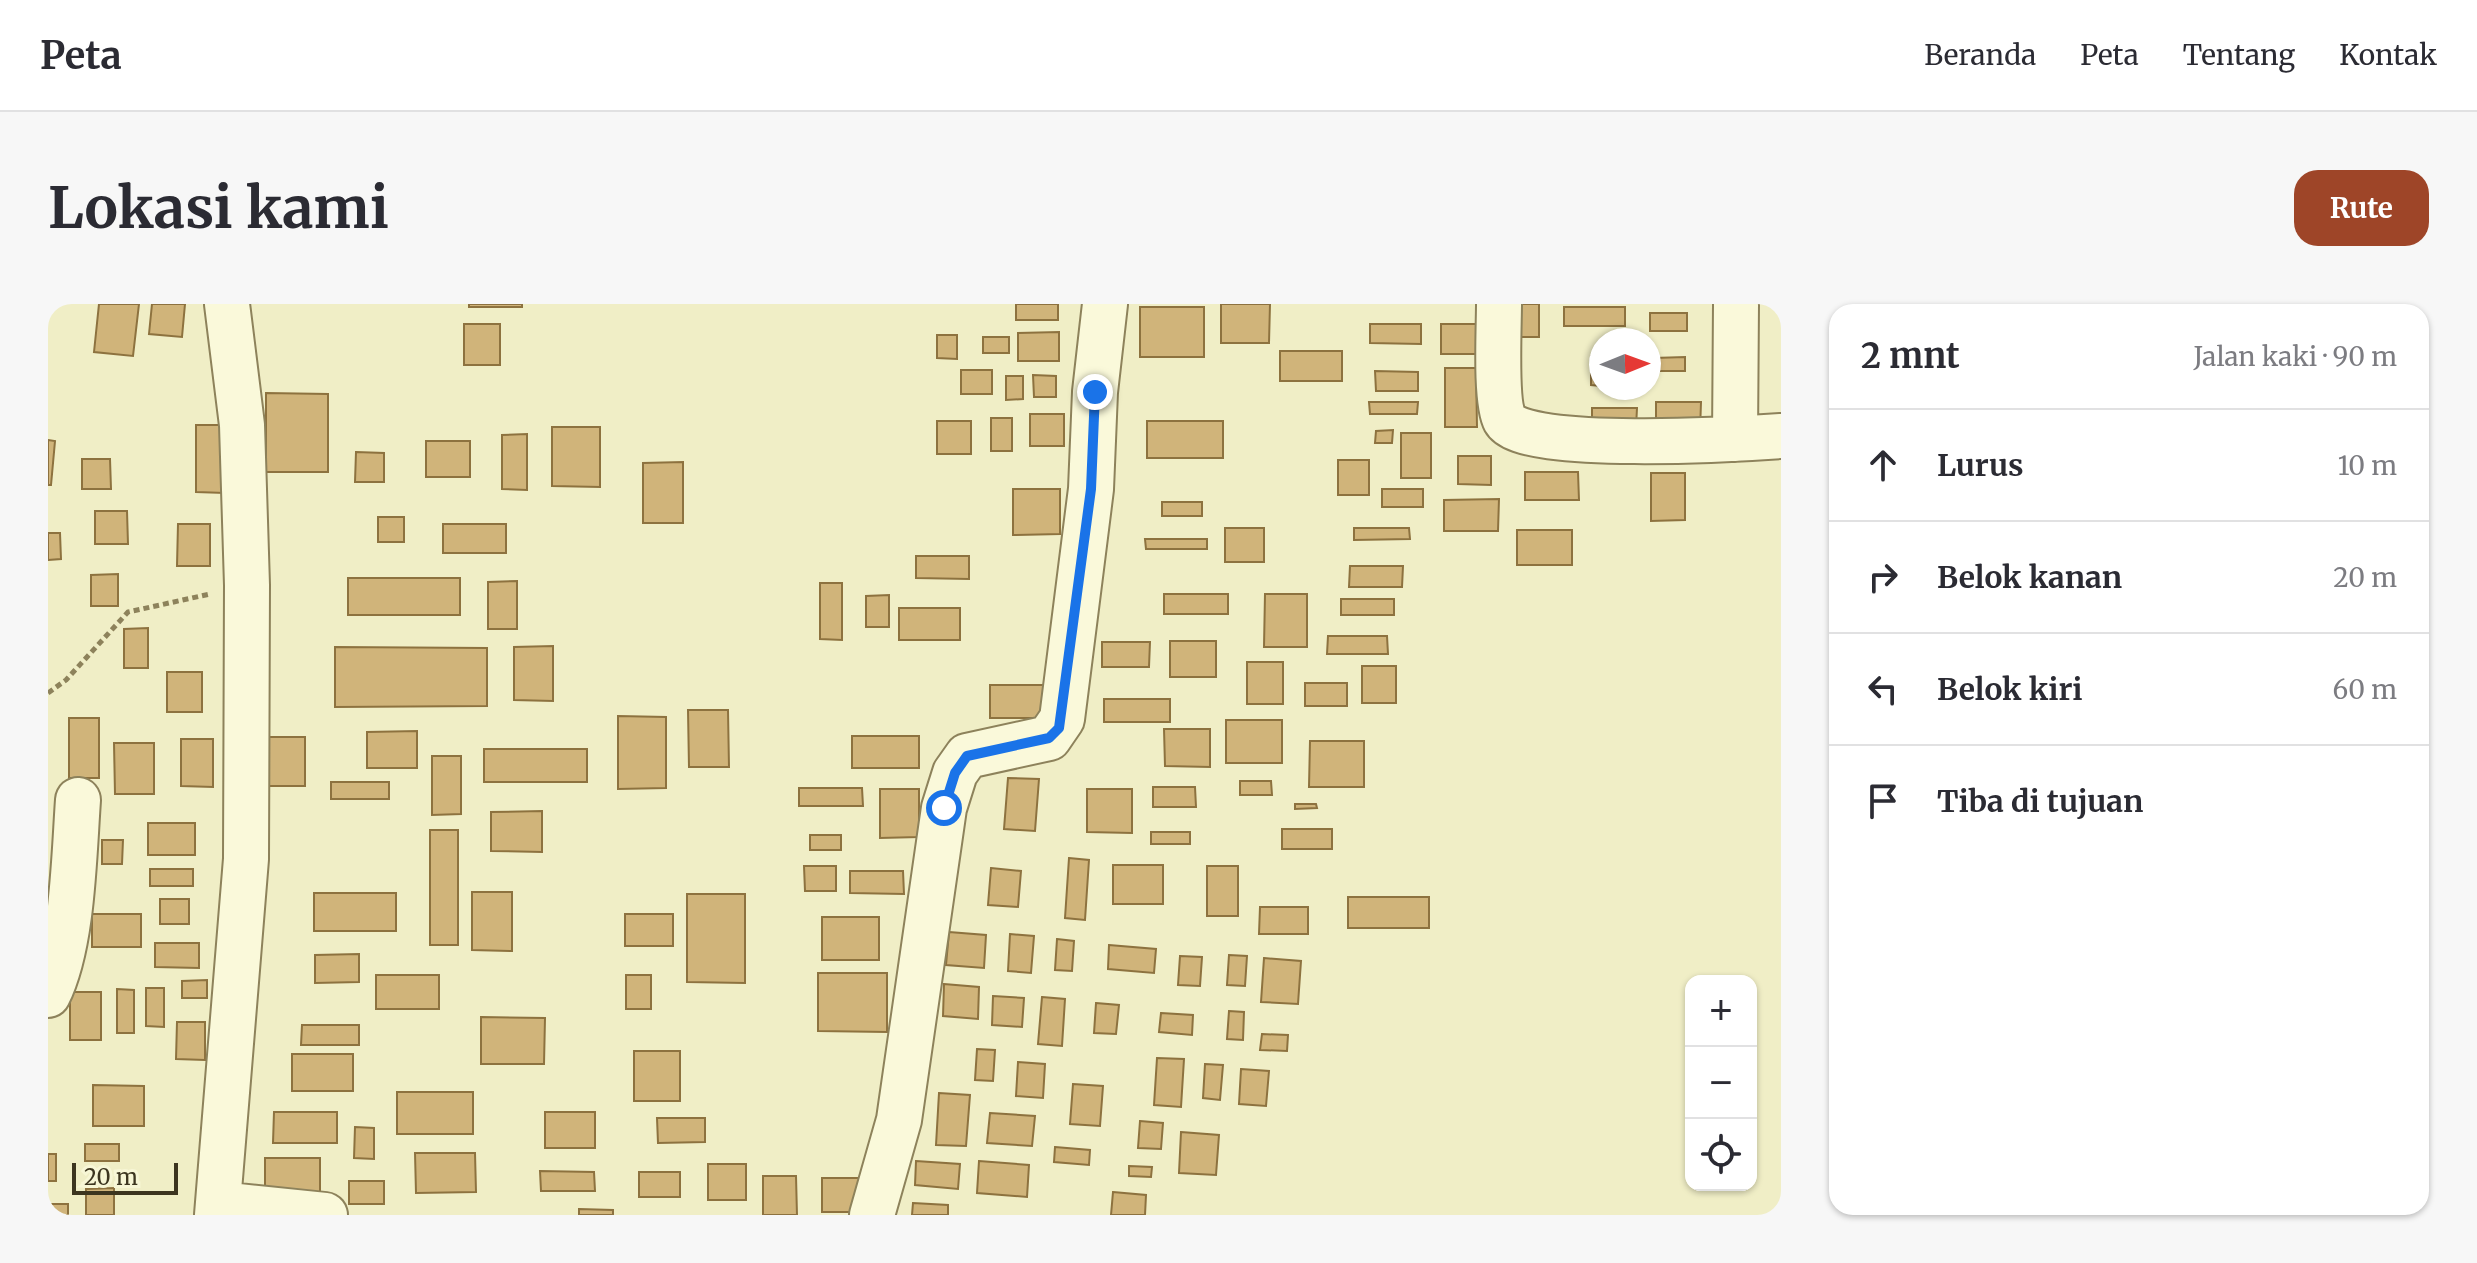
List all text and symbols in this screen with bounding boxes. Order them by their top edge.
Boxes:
text: Peta [40,32,122,79]
text: Beranda [1924,37,2036,73]
text: Peta [2080,37,2139,73]
text: Tentang [2183,37,2295,73]
text: Kontak [2339,37,2437,73]
button: Rute [2294,170,2429,246]
text: Lokasi kami [48,173,389,243]
north arrow [1589,328,1661,400]
text: 2 mnt [1861,335,1960,377]
text: Jalan kaki · 90 m [2193,340,2397,373]
route end [1077,374,1113,410]
icon: ahead [1861,443,1905,487]
text: Lurus [1937,446,2024,484]
text: 10 m [2338,449,2397,482]
icon: right [1861,555,1905,599]
text: Belok kanan [1937,558,2122,596]
text: 20 m [2333,561,2397,594]
icon: left [1861,667,1905,711]
text: Belok kiri [1937,670,2083,708]
text: 60 m [2333,673,2397,706]
icon: arrive [1861,779,1905,823]
text: Tiba di tujuan [1937,782,2143,820]
route start [926,790,962,826]
map controls [1685,975,1757,1191]
button: + [1685,975,1757,1047]
button: − [1685,1047,1757,1119]
button: locate [1685,1119,1757,1191]
scale bar [72,1159,178,1195]
text: 20 m [84,1163,138,1191]

